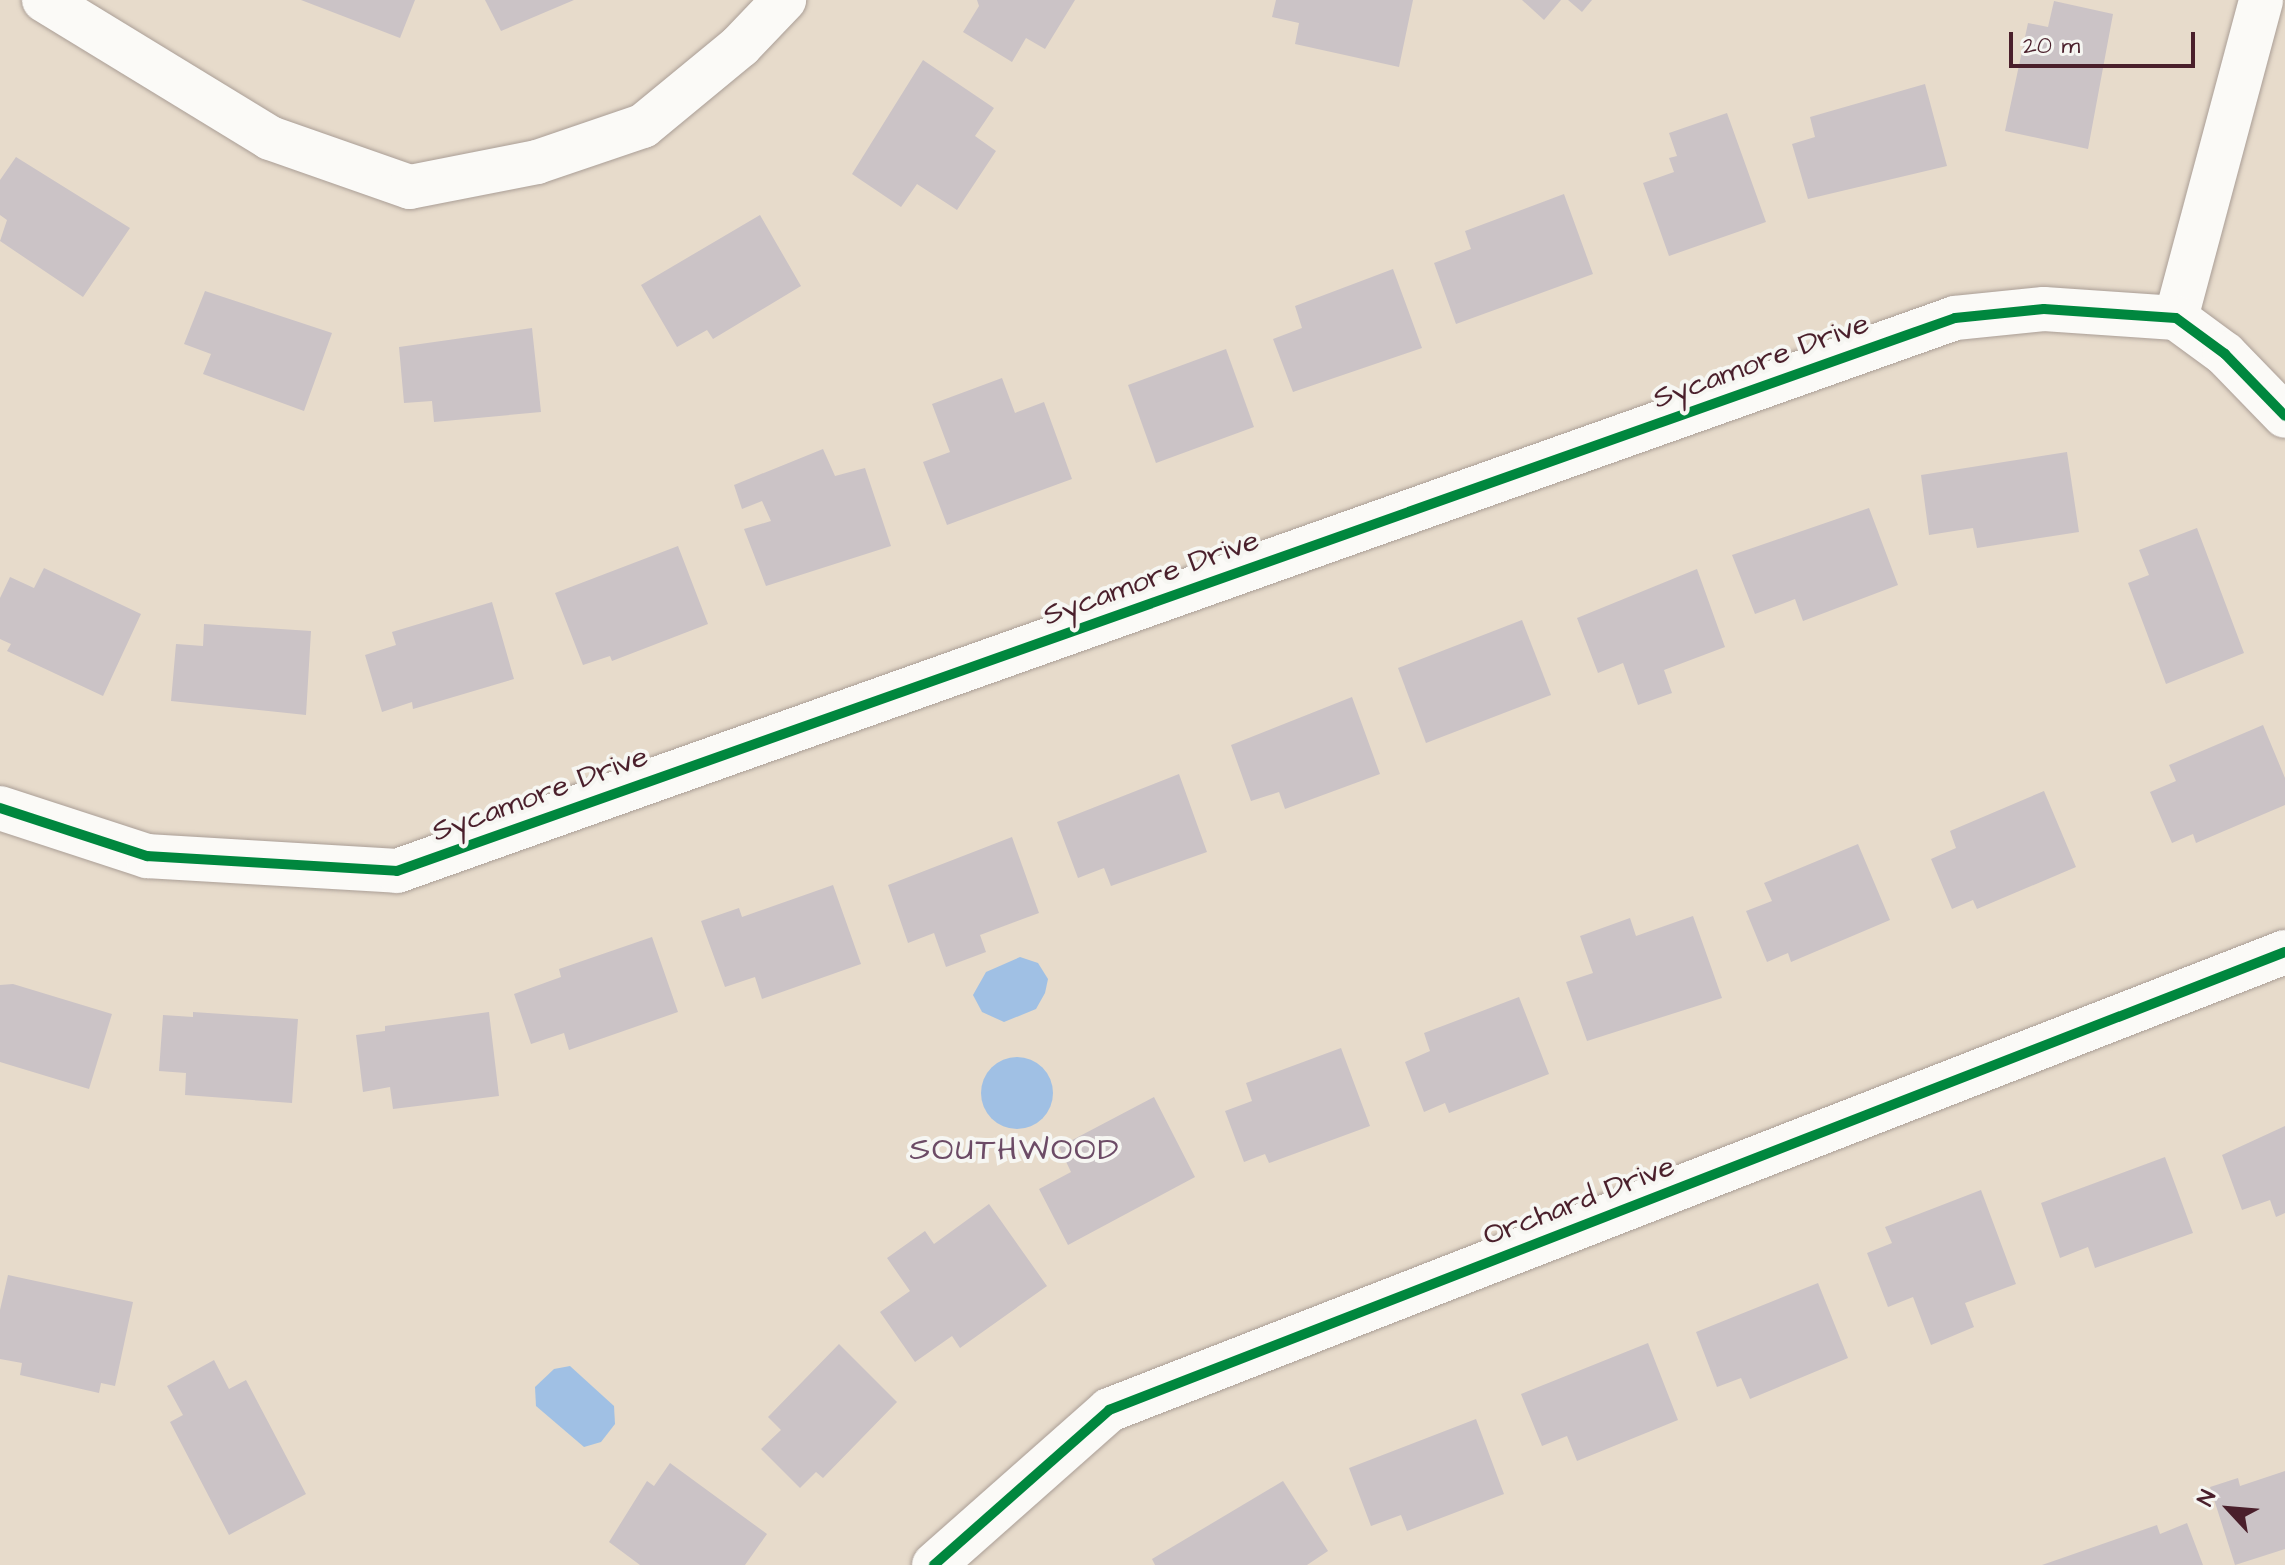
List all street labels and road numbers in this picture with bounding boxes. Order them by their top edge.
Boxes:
street label: Sycamore Drive [1648,305,1874,417]
street label: Sycamore Drive [1038,522,1264,634]
street label: Sycamore Drive [427,738,653,850]
street label: Orchard Drive [1478,1148,1680,1254]

